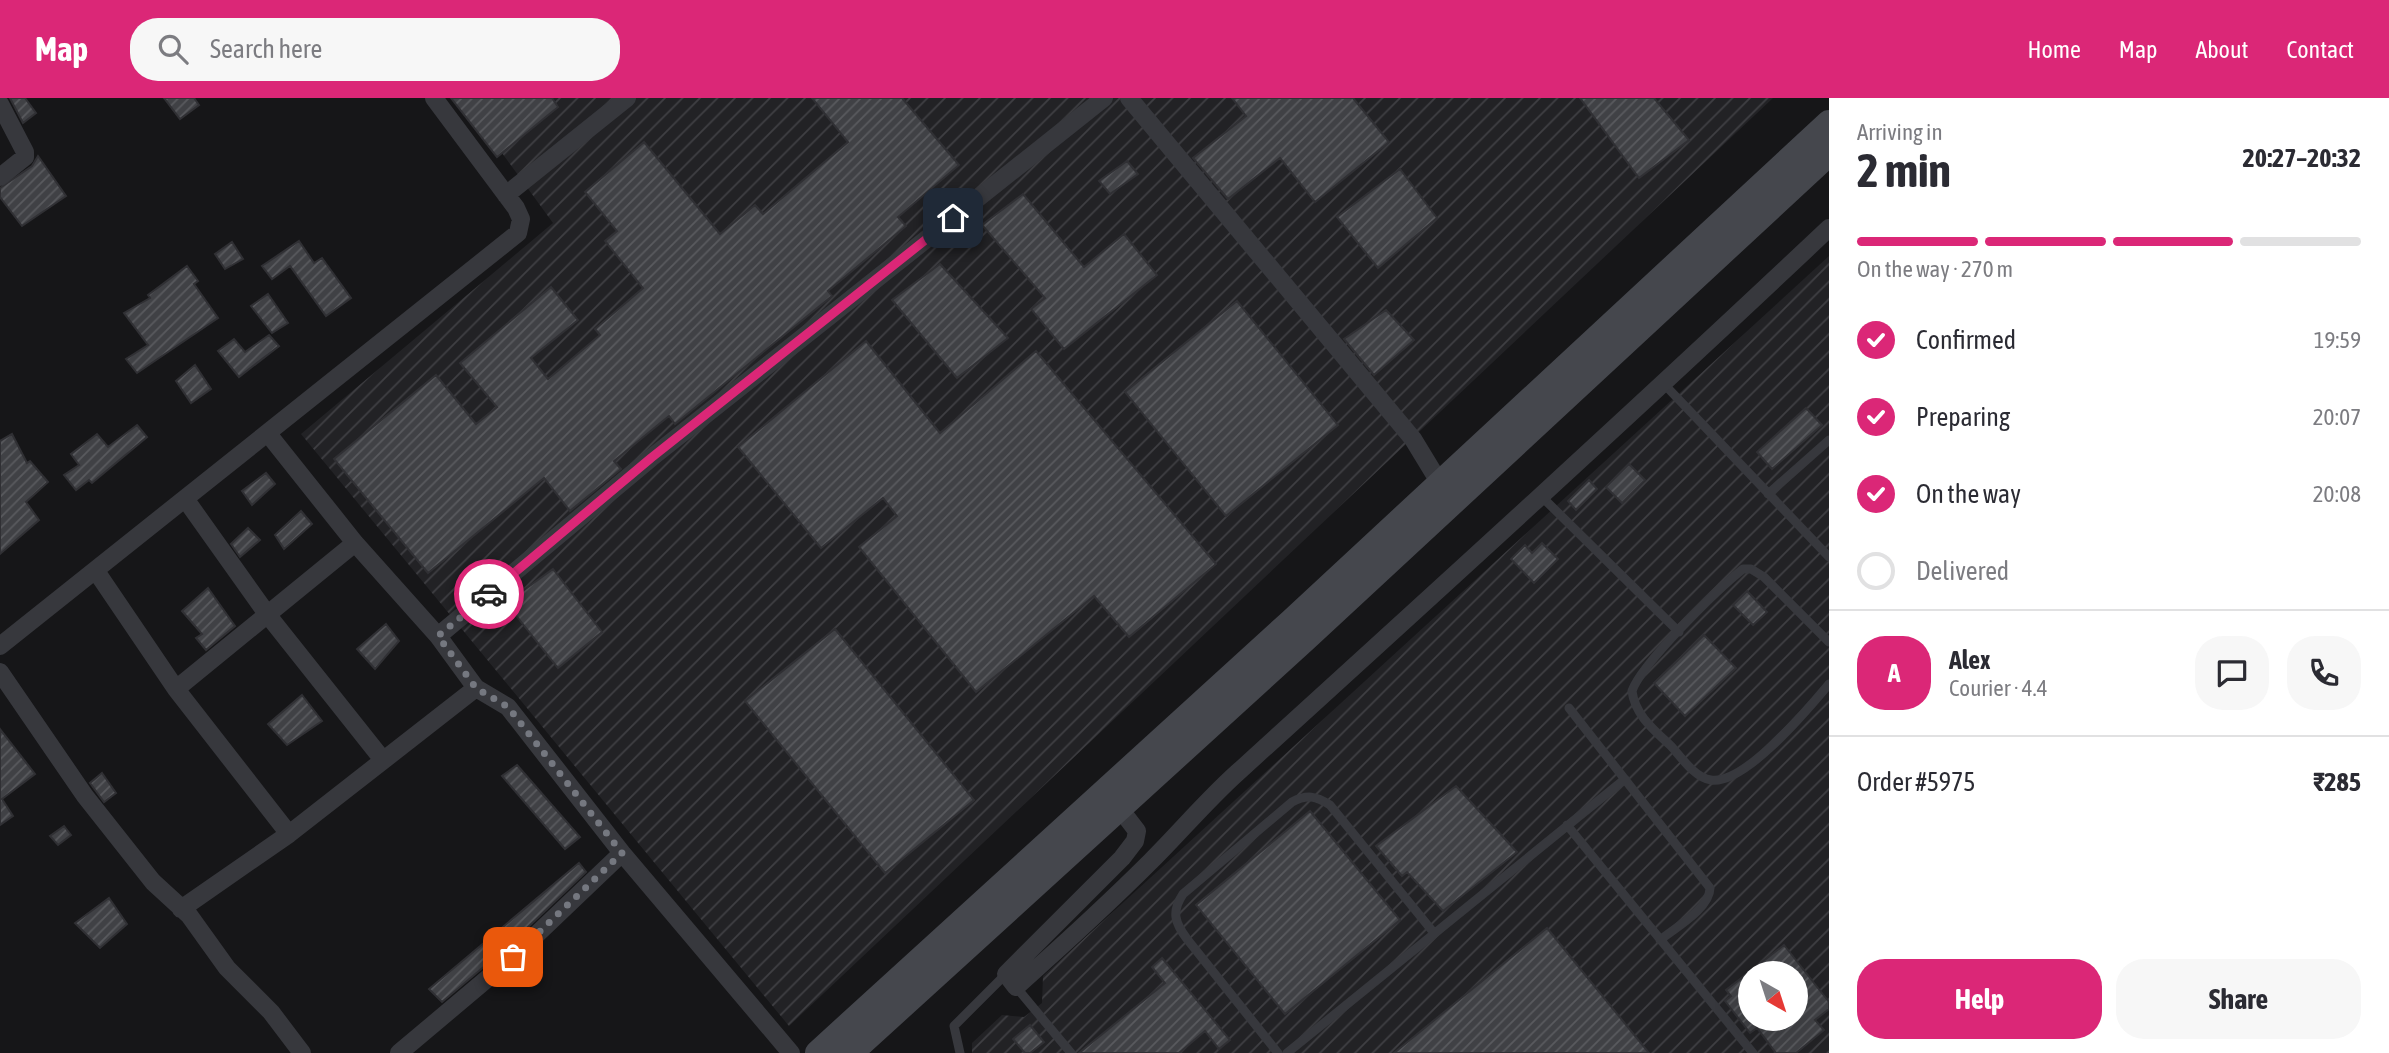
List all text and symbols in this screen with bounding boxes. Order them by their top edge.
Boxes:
search box [130,18,620,81]
text: Map [35,30,88,68]
icon: search [154,30,192,68]
text: Search here [210,34,322,64]
text: Home [2027,36,2081,63]
text: Map [2119,36,2157,63]
text: About [2195,36,2248,63]
text: Contact [2286,36,2354,63]
text: Arriving in [1857,119,1943,145]
text: 20:27–20:32 [2243,143,2361,173]
text: 2 min [1857,144,1951,197]
pin [923,188,983,248]
icon: home [934,199,972,237]
text: On the way · 270 m [1857,256,2013,282]
icon: check [1857,321,1895,359]
text: Confirmed [1916,325,2016,355]
text: 19:59 [2314,327,2361,353]
icon: check [1857,398,1895,436]
text: Preparing [1916,402,2010,432]
text: 20:07 [2313,404,2361,430]
icon: check [1857,475,1895,513]
text: On the way [1916,479,2021,509]
text: 20:08 [2313,481,2361,507]
text: Delivered [1916,556,2009,586]
courier [454,559,524,629]
icon: car [470,575,508,613]
button: chat [2195,636,2269,710]
button: phone [2287,636,2361,710]
text: Alex [1949,645,1990,675]
text: A [1888,658,1900,688]
text: Courier · 4.4 [1949,675,2048,701]
text: Order #5975 [1857,767,1976,797]
text: ₹285 [2313,767,2361,797]
pin [483,927,543,987]
icon: bag [494,938,532,976]
button: Help [1857,959,2102,1039]
button: Share [2116,959,2361,1039]
north arrow [1738,961,1808,1031]
map controls [1738,961,1808,1031]

